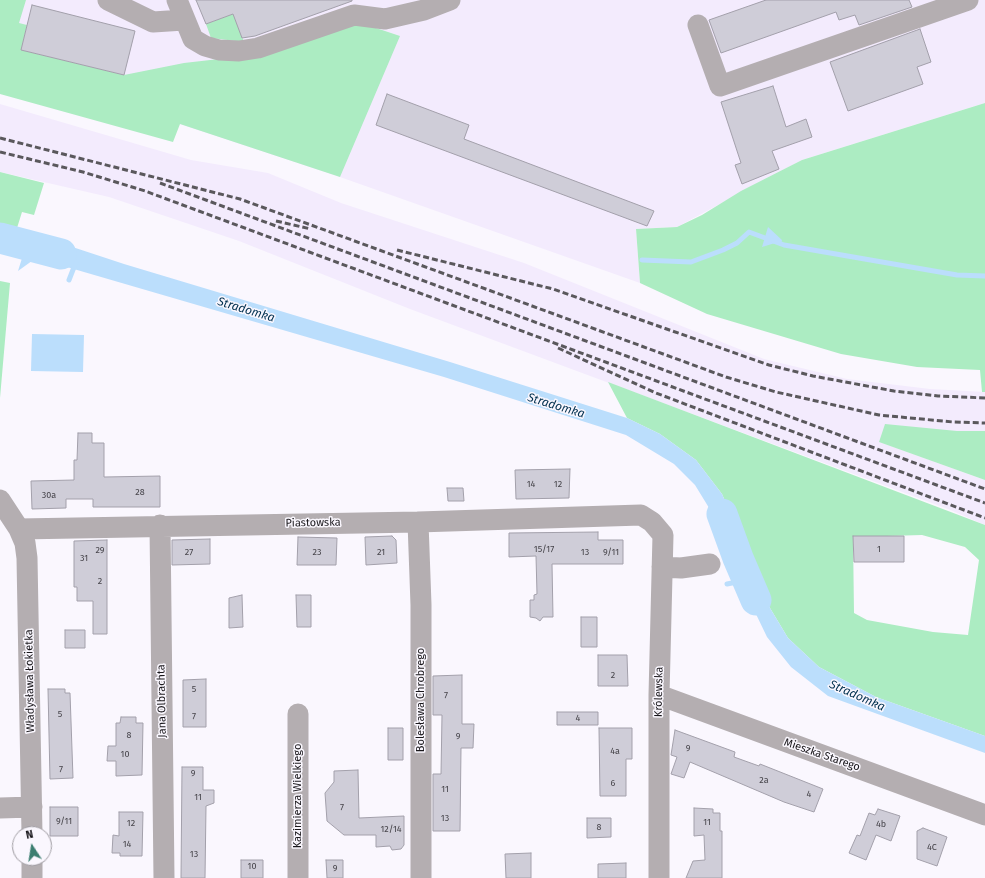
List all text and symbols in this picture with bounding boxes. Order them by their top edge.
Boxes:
water label: Stradomka [216,294,276,326]
water label: Stradomka [526,390,586,422]
house number: 14 [527,479,535,489]
house number: 12 [554,479,562,489]
house number: 28 [135,487,145,497]
house number: 30a [42,490,56,500]
street label: Piastowska [285,516,341,530]
house number: 15/17 [534,544,554,554]
house number: 1 [877,544,881,554]
house number: 29 [95,545,105,555]
house number: 27 [185,547,193,557]
house number: 23 [313,547,321,557]
house number: 21 [377,547,385,557]
house number: 13 [581,547,589,557]
house number: 9/11 [603,547,619,557]
house number: 31 [80,553,88,563]
house number: 2 [98,576,102,586]
street label: Władysława Łokietka [23,629,37,733]
street label: Bolesława Chrobrego [414,648,428,752]
street label: Jana Olbrachta [155,664,169,738]
street label: Królewska [652,667,666,717]
house number: 2 [611,670,615,680]
water label: Stradomka [827,677,887,715]
house number: 5 [192,684,196,694]
house number: 7 [444,690,448,700]
house number: 5 [58,709,62,719]
house number: 7 [192,711,196,721]
house number: 4 [576,713,580,723]
house number: 8 [127,730,131,740]
house number: 9 [456,731,460,741]
street label: Mieszka Starego [782,736,862,774]
house number: 9 [686,743,690,753]
street label: Kazimierza Wielkiego [291,744,305,848]
house number: 4a [610,746,620,756]
house number: 10 [121,749,129,759]
house number: 7 [59,764,63,774]
house number: 9 [191,768,195,778]
house number: 2a [759,775,769,785]
house number: 6 [611,778,615,788]
house number: 11 [441,784,449,794]
house number: 4 [807,789,811,799]
house number: 11 [194,792,202,802]
house number: 7 [340,802,344,812]
house number: 13 [441,813,449,823]
house number: 9/11 [56,816,72,826]
house number: 11 [703,817,711,827]
house number: 12 [127,818,135,828]
house number: 4b [876,819,886,829]
house number: 8 [597,822,601,832]
house number: 12/14 [380,824,402,834]
north arrow [12,826,52,866]
text: N [25,828,35,842]
house number: 14 [123,839,131,849]
house number: 4C [927,842,937,852]
house number: 13 [190,849,198,859]
house number: 10 [248,861,256,871]
house number: 9 [333,863,337,873]

